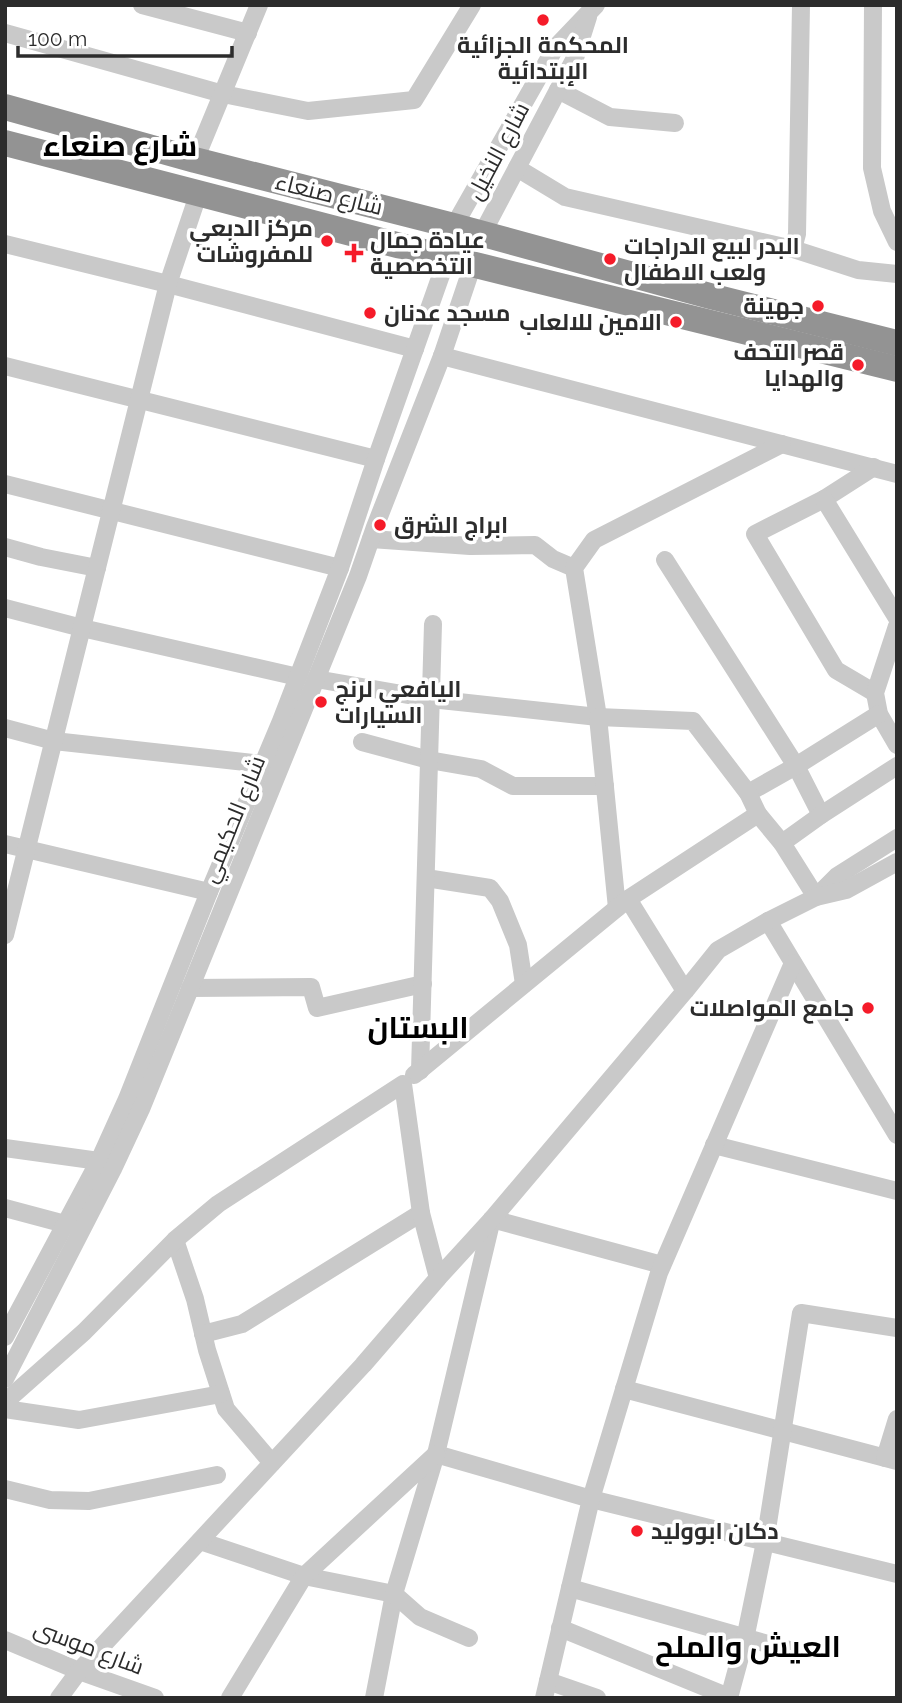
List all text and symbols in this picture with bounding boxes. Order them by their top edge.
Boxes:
marker: المحكمة الجزائية الإبتدائية [535,12,551,28]
scale bar [18,14,231,58]
text: 100 m [28,26,87,51]
place label: المحكمة الجزائية الإبتدائية [457,31,629,86]
street label: شارع النخيل [461,97,537,205]
district label: شارع صنعاء [43,128,197,166]
street label: شارع صنعاء [272,167,386,223]
place label: مركز الدبعي للمفروشات [189,214,313,268]
place label: عيادة جمال التخصصية [370,226,485,279]
place label: البدر لبيع الدراجات ولعب الاطفال [624,232,800,286]
marker: مركز الدبعي للمفروشات [319,233,335,249]
marker: عيادة جمال التخصصية [344,243,364,263]
marker: البدر لبيع الدراجات ولعب الاطفال [602,251,618,267]
place label: جهينة [743,292,804,320]
marker: جهينة [810,298,826,314]
place label: مسجد عدنان [384,299,510,327]
marker: مسجد عدنان [362,305,378,321]
place label: الامين للالعاب [519,308,662,336]
marker: الامين للالعاب [668,314,684,330]
place label: قصر التحف والهدايا [733,338,844,392]
marker: قصر التحف والهدايا [850,357,866,373]
place label: ابراج الشرق [394,511,508,541]
marker: ابراج الشرق [372,517,388,533]
place label: اليافعي لرنج السيارات [335,675,462,729]
marker: اليافعي لرنج السيارات [313,694,329,710]
street label: شارع الحكيمي [195,751,275,888]
place label: جامع المواصلات [690,994,854,1024]
marker: جامع المواصلات [860,1000,876,1016]
district label: البستان [367,1010,469,1045]
place label: دكان ابووليد [651,1517,779,1545]
marker: دكان ابووليد [629,1523,645,1539]
street label: شارع موسى [29,1613,148,1683]
district label: العيش والملح [655,1629,841,1667]

